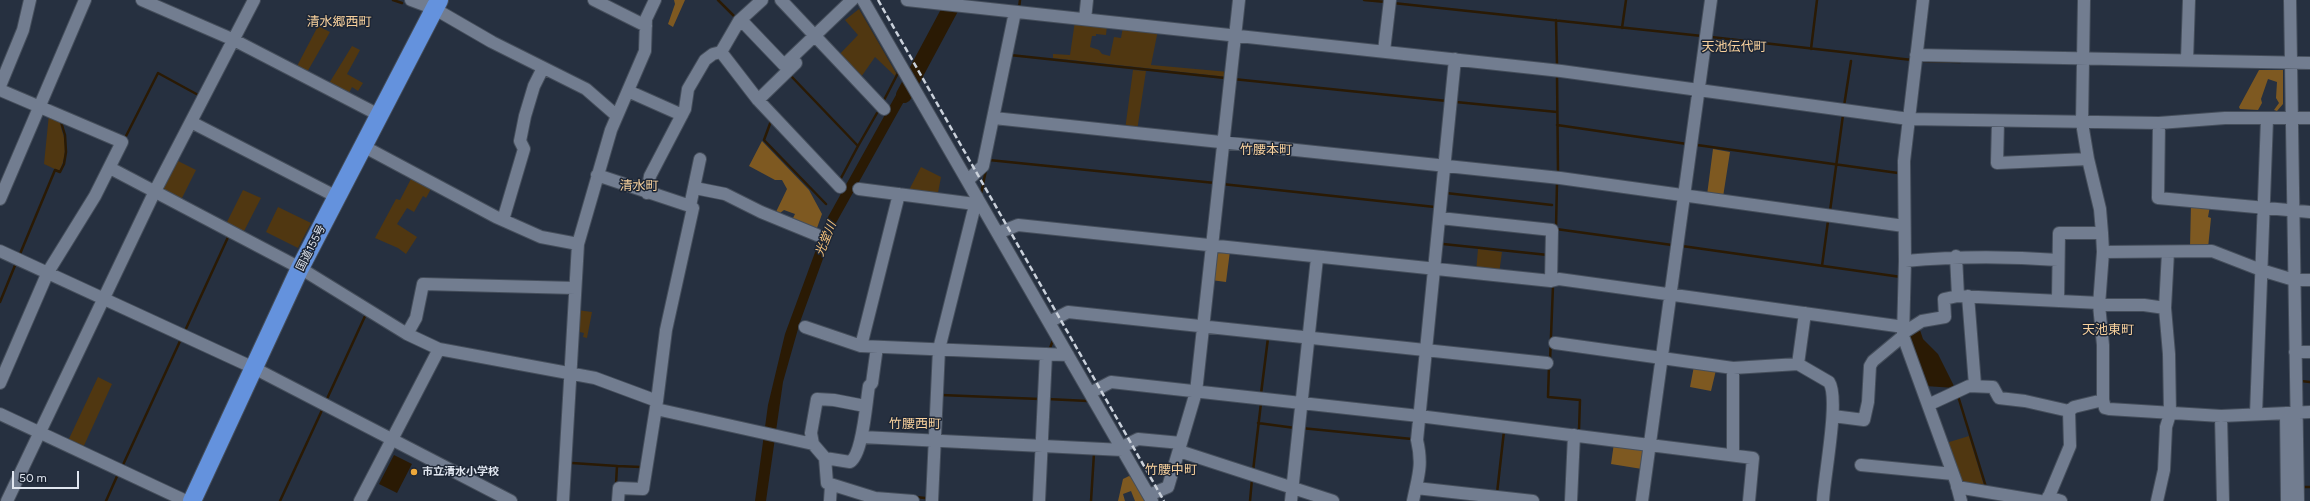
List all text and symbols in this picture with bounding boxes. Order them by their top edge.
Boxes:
district label: 清水郷西町 [307,14,371,30]
district label: 天池伝代町 [1702,39,1766,55]
district label: 竹腰本町 [1240,142,1292,158]
district label: 清水町 [620,178,658,194]
water label: 光堂川 [813,220,839,258]
street label: 国道155号 [294,223,328,273]
district label: 天池東町 [2082,322,2134,338]
district label: 竹腰西町 [889,416,941,432]
district label: 竹腰中町 [1145,462,1197,478]
scale bar [14,463,81,489]
place label: 市立清水小学校 [422,465,499,479]
marker: 市立清水小学校 [409,467,419,477]
text: 50 m [19,471,47,485]

